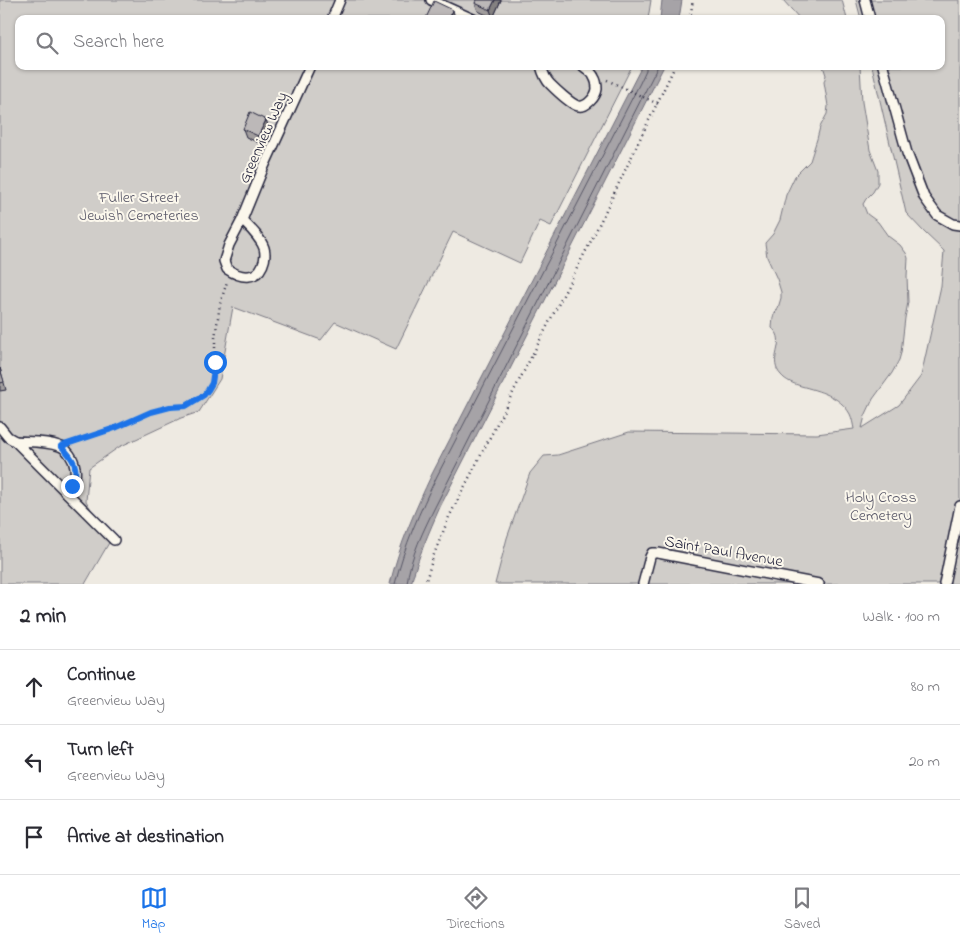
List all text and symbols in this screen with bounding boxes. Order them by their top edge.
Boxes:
search box [15,15,945,70]
icon: search [33,29,61,57]
text: Search here [73,29,164,56]
street label: Greenview Way [233,88,295,187]
park label: Fuller Street Jewish Cemeteries [79,186,199,228]
route start [204,351,227,374]
route end [61,475,84,498]
park label: Holy Cross Cemetery [845,486,917,528]
street label: Saint Paul Avenue [663,530,785,574]
text: 2 min [20,602,66,632]
text: Walk · 100 m [863,605,940,629]
text: Continue [67,662,135,689]
icon: ahead [20,673,48,701]
text: 80 m [911,675,940,699]
text: Greenview Way [67,689,165,713]
text: Turn left [67,737,134,764]
icon: left [20,748,48,776]
text: 20 m [909,750,940,774]
text: Greenview Way [67,764,165,788]
icon: arrive [20,823,48,851]
text: Arrive at destination [67,824,224,851]
tab: Map [140,884,168,935]
tab: Directions [447,884,505,935]
tab: Saved [784,884,820,935]

